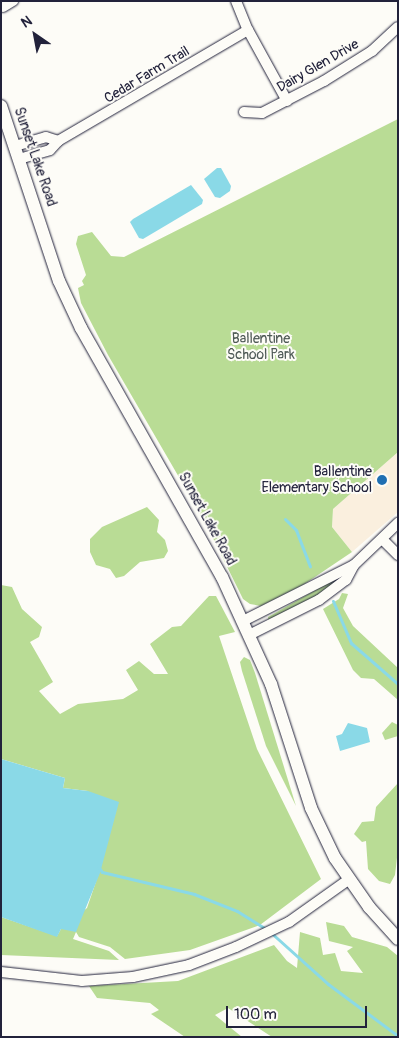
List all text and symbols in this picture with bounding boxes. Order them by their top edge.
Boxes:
north arrow [10,10,60,60]
text: N [18,12,35,32]
street label: Dairy Glen Drive [274,36,362,96]
street label: Cedar Farm Trail [101,43,193,107]
street label: Sunset Lake Road [10,105,60,209]
park label: Ballentine School Park [227,331,295,364]
place label: Ballentine Elementary School [261,464,372,497]
street label: Sunset Lake Road [174,470,240,568]
marker: Ballentine Elementary School [376,474,388,486]
scale bar [229,996,370,1028]
text: 100 m [234,1005,277,1024]

